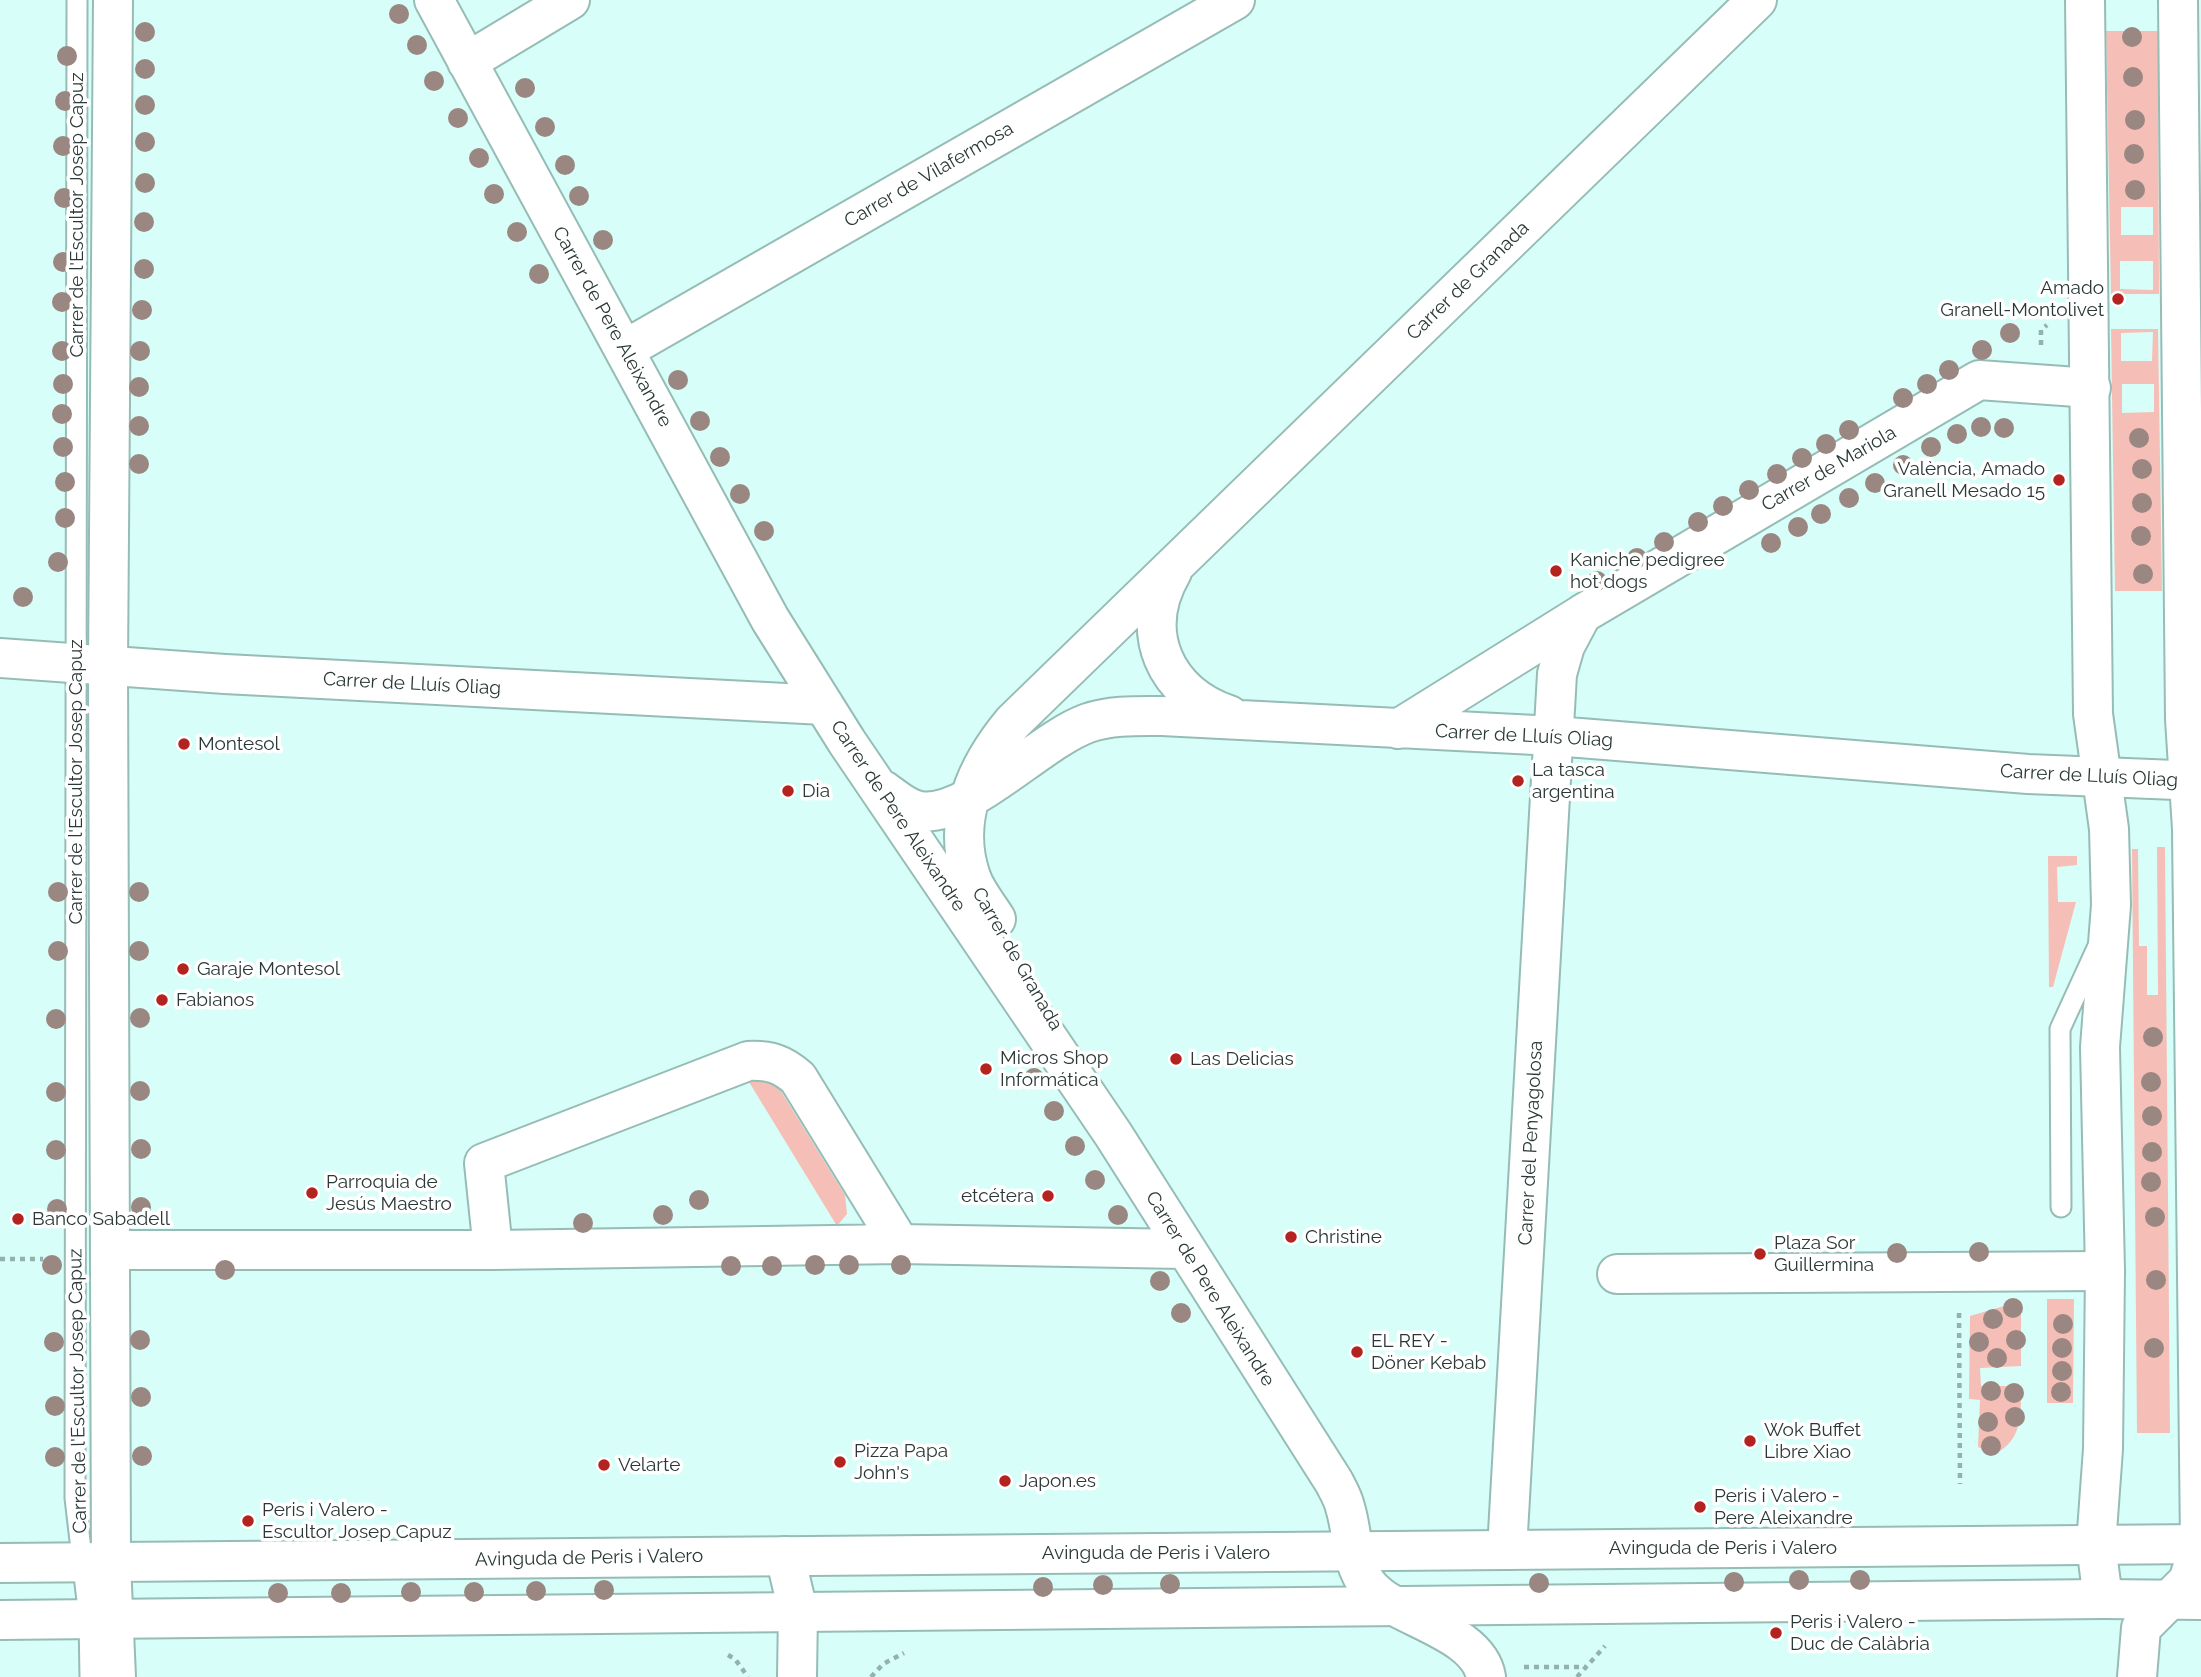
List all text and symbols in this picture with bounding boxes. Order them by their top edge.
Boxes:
street label: Carrer de l'Escultor Josep Capuz [66,72,88,358]
street label: Carrer de Vilafermosa [840,117,1018,233]
street label: Carrer de Granada [1402,217,1534,345]
street label: Carrer de Pere Aleixandre [547,223,677,431]
place label: Amado Granell-Montolivet [1940,277,2104,321]
marker: Amado Granell-Montolivet [2110,291,2126,307]
street label: Carrer de Mariola [1758,421,1900,517]
place label: València, Amado Granell Mesado 15 [1883,458,2045,502]
marker: València, Amado Granell Mesado 15 [2051,472,2067,488]
place label: Kaniche pedigree hot dogs [1570,549,1725,593]
marker: Kaniche pedigree hot dogs [1548,563,1564,579]
street label: Carrer de l'Escultor Josep Capuz [65,639,87,925]
street label: Carrer de Lluís Oliag [322,668,502,700]
street label: Carrer de Pere Aleixandre [825,716,971,916]
street label: Carrer de Lluís Oliag [1434,720,1614,752]
place label: Montesol [198,733,280,755]
marker: Montesol [176,736,192,752]
place label: La tasca argentina [1532,759,1615,803]
street label: Carrer de Lluís Oliag [1999,760,2179,792]
marker: La tasca argentina [1510,773,1526,789]
place label: Dia [802,780,830,802]
marker: Dia [780,783,796,799]
street label: Carrer de Granada [967,884,1067,1034]
place label: Garaje Montesol [197,958,340,980]
marker: Garaje Montesol [175,961,191,977]
place label: Fabianos [176,989,254,1011]
marker: Fabianos [154,992,170,1008]
street label: Carrer del Penyagolosa [1514,1040,1548,1246]
place label: Micros Shop Informática [1000,1047,1109,1091]
place label: Las Delicias [1190,1048,1294,1070]
marker: Las Delicias [1168,1051,1184,1067]
marker: Micros Shop Informática [978,1061,994,1077]
place label: Parroquia de Jesús Maestro [326,1171,452,1215]
marker: Parroquia de Jesús Maestro [304,1185,320,1201]
place label: etcétera [961,1185,1034,1207]
street label: Carrer de Pere Aleixandre [1141,1187,1279,1391]
marker: etcétera [1040,1188,1056,1204]
place label: Banco Sabadell [32,1208,170,1230]
marker: Banco Sabadell [10,1211,26,1227]
place label: Christine [1305,1226,1382,1248]
marker: Christine [1283,1229,1299,1245]
place label: Plaza Sor Guillermina [1774,1232,1874,1276]
marker: Plaza Sor Guillermina [1752,1246,1768,1262]
street label: Carrer de l'Escultor Josep Capuz [64,1248,92,1534]
place label: EL REY - Döner Kebab [1371,1330,1486,1374]
marker: EL REY - Döner Kebab [1349,1344,1365,1360]
place label: Wok Buffet Libre Xiao [1764,1419,1861,1463]
marker: Wok Buffet Libre Xiao [1742,1433,1758,1449]
place label: Pizza Papa John's [854,1440,948,1484]
place label: Velarte [618,1454,680,1476]
marker: Pizza Papa John's [832,1454,848,1470]
marker: Velarte [596,1457,612,1473]
place label: Japon.es [1019,1470,1096,1492]
marker: Japon.es [997,1473,1013,1489]
place label: Peris i Valero - Pere Aleixandre [1714,1485,1853,1529]
place label: Peris i Valero - Escultor Josep Capuz [262,1499,452,1543]
marker: Peris i Valero - Pere Aleixandre [1692,1499,1708,1515]
marker: Peris i Valero - Escultor Josep Capuz [240,1513,256,1529]
street label: Avinguda de Peris i Valero [1609,1537,1837,1559]
street label: Avinguda de Peris i Valero [1042,1542,1270,1564]
street label: Avinguda de Peris i Valero [475,1545,703,1571]
place label: Peris i Valero - Duc de Calàbria [1790,1611,1930,1655]
marker: Peris i Valero - Duc de Calàbria [1768,1625,1784,1641]

